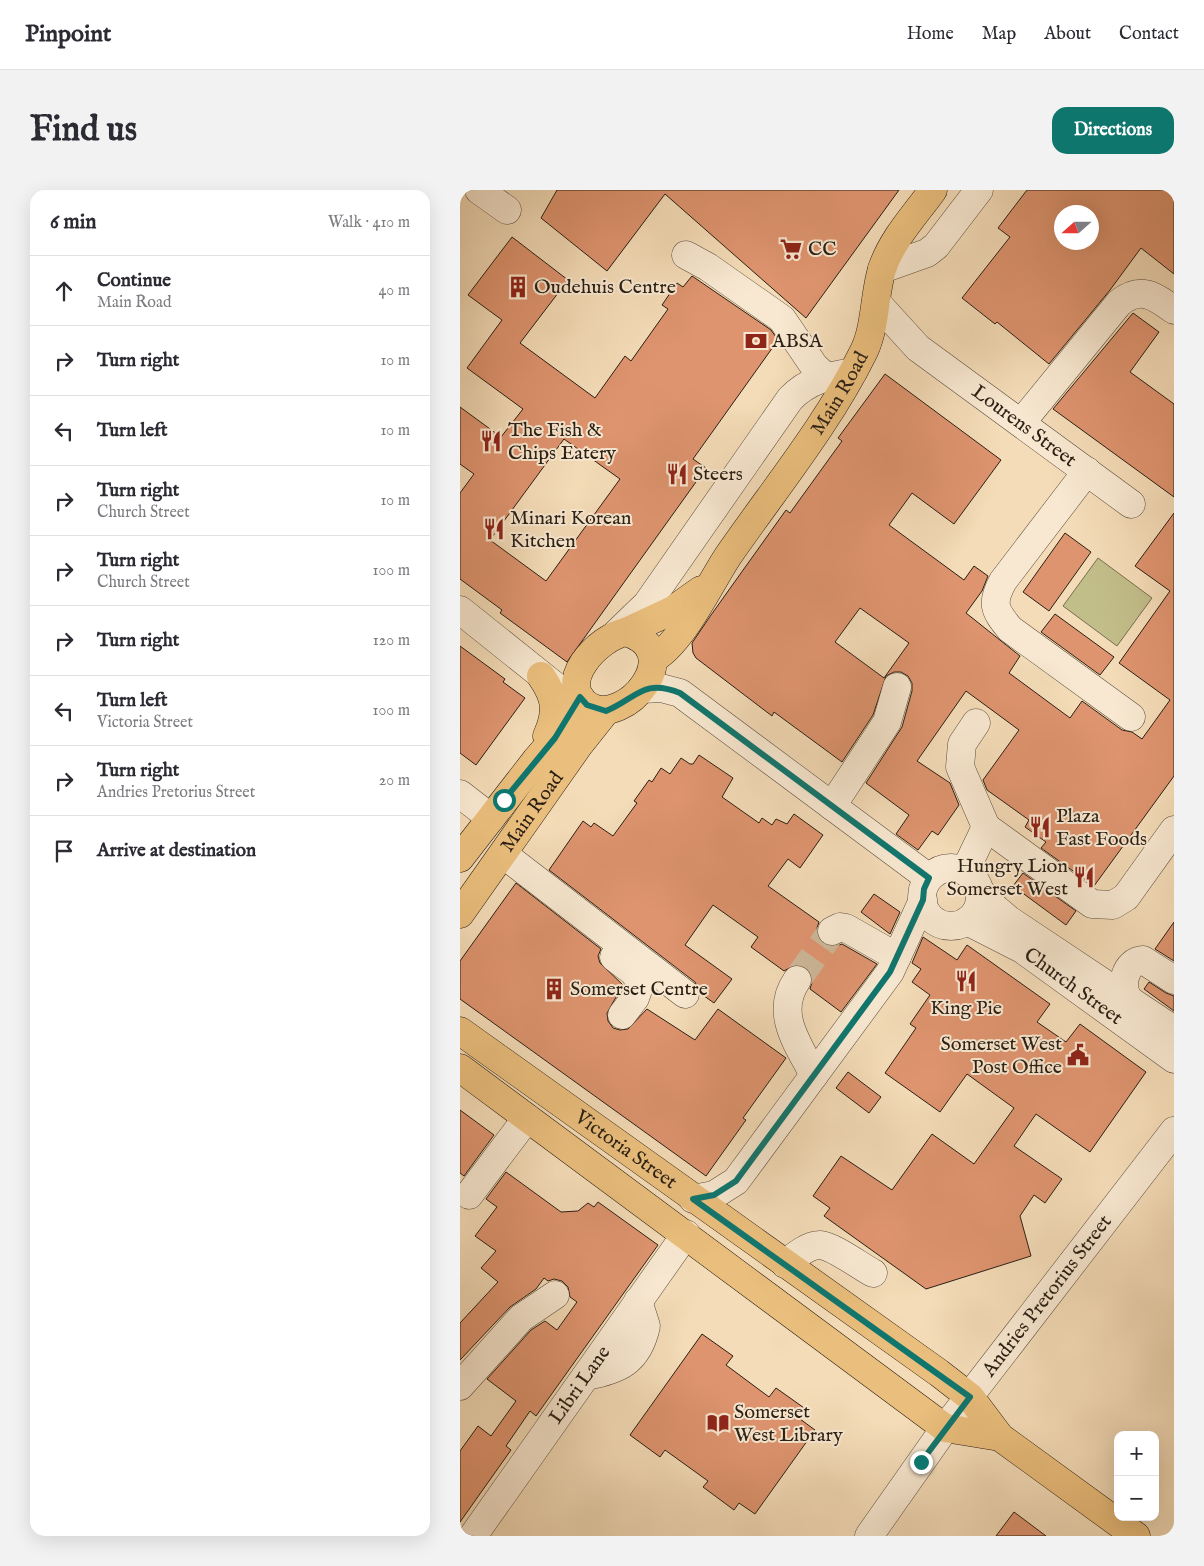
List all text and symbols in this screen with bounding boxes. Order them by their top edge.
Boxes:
text: Pinpoint [25,19,111,50]
text: Home [907,23,954,46]
text: Map [982,23,1016,46]
text: About [1044,23,1091,46]
text: Contact [1119,23,1179,46]
button: Directions [1052,107,1174,154]
text: Find us [30,108,137,153]
north arrow [1054,205,1099,250]
text: 6 min [50,209,96,236]
text: Walk · 410 m [328,213,410,233]
supermarket icon: CC [778,236,804,262]
place label: CC [808,237,837,262]
text: Continue [97,269,171,293]
building icon: Oudehuis Centre [505,274,531,300]
place label: Oudehuis Centre [534,275,676,300]
icon: ahead [50,277,78,305]
text: 40 m [378,281,410,301]
text: Main Road [97,293,171,313]
bank icon: ABSA [743,328,769,354]
place label: ABSA [771,329,823,354]
icon: right [50,347,78,375]
street label: Main Road [805,347,874,440]
text: Turn right [97,349,179,373]
text: 10 m [380,351,410,371]
street label: Lourens Street [967,379,1082,473]
icon: left [50,417,78,445]
place label: The Fish & Chips Eatery [508,418,616,466]
text: Turn left [97,419,168,443]
text: 10 m [380,421,410,441]
restaurant icon: The Fish & Chips Eatery [478,428,504,454]
restaurant icon: Steers [664,461,690,487]
place label: Steers [693,462,743,487]
text: Turn right [97,479,179,503]
icon: right [50,487,78,515]
text: 10 m [380,491,410,511]
text: Church Street [97,503,190,523]
place label: Minari Korean Kitchen [510,506,632,554]
restaurant icon: Minari Korean Kitchen [481,516,507,542]
text: Turn right [97,549,179,573]
icon: right [50,557,78,585]
text: 100 m [373,561,410,581]
text: Church Street [97,573,190,593]
icon: right [50,627,78,655]
text: Turn right [97,629,179,653]
text: 120 m [373,631,410,651]
text: Turn left [97,689,168,713]
icon: left [50,697,78,725]
text: 100 m [373,701,410,721]
text: Victoria Street [97,713,193,733]
text: Turn right [97,759,179,783]
street label: Main Road [495,766,569,857]
icon: right [50,767,78,795]
text: 20 m [379,771,410,791]
text: Andries Pretorius Street [97,783,255,803]
route start [493,789,516,812]
place label: Plaza Fast Foods [1056,804,1147,852]
restaurant icon: Plaza Fast Foods [1027,814,1053,840]
icon: arrive [50,837,78,865]
text: Arrive at destination [97,839,256,863]
place label: Hungry Lion Somerset West [946,854,1068,902]
restaurant icon: Hungry Lion Somerset West [1071,864,1097,890]
street label: Church Street [1019,942,1128,1030]
restaurant icon: King Pie [953,968,979,994]
building icon: Somerset Centre [541,976,567,1002]
place label: Somerset Centre [570,977,708,1002]
place label: King Pie [930,996,1002,1021]
place label: Somerset West Post Office [940,1032,1062,1080]
public building icon: Somerset West Post Office [1065,1042,1091,1068]
street label: Victoria Street [569,1104,682,1195]
street label: Andries Pretorius Street [976,1210,1117,1383]
street label: Libri Lane [543,1341,616,1429]
place label: Somerset West Library [734,1400,843,1448]
library icon: Somerset West Library [705,1410,731,1436]
map controls [1114,1431,1159,1521]
button: + [1114,1431,1159,1476]
route end [910,1451,933,1474]
button: − [1114,1476,1159,1521]

